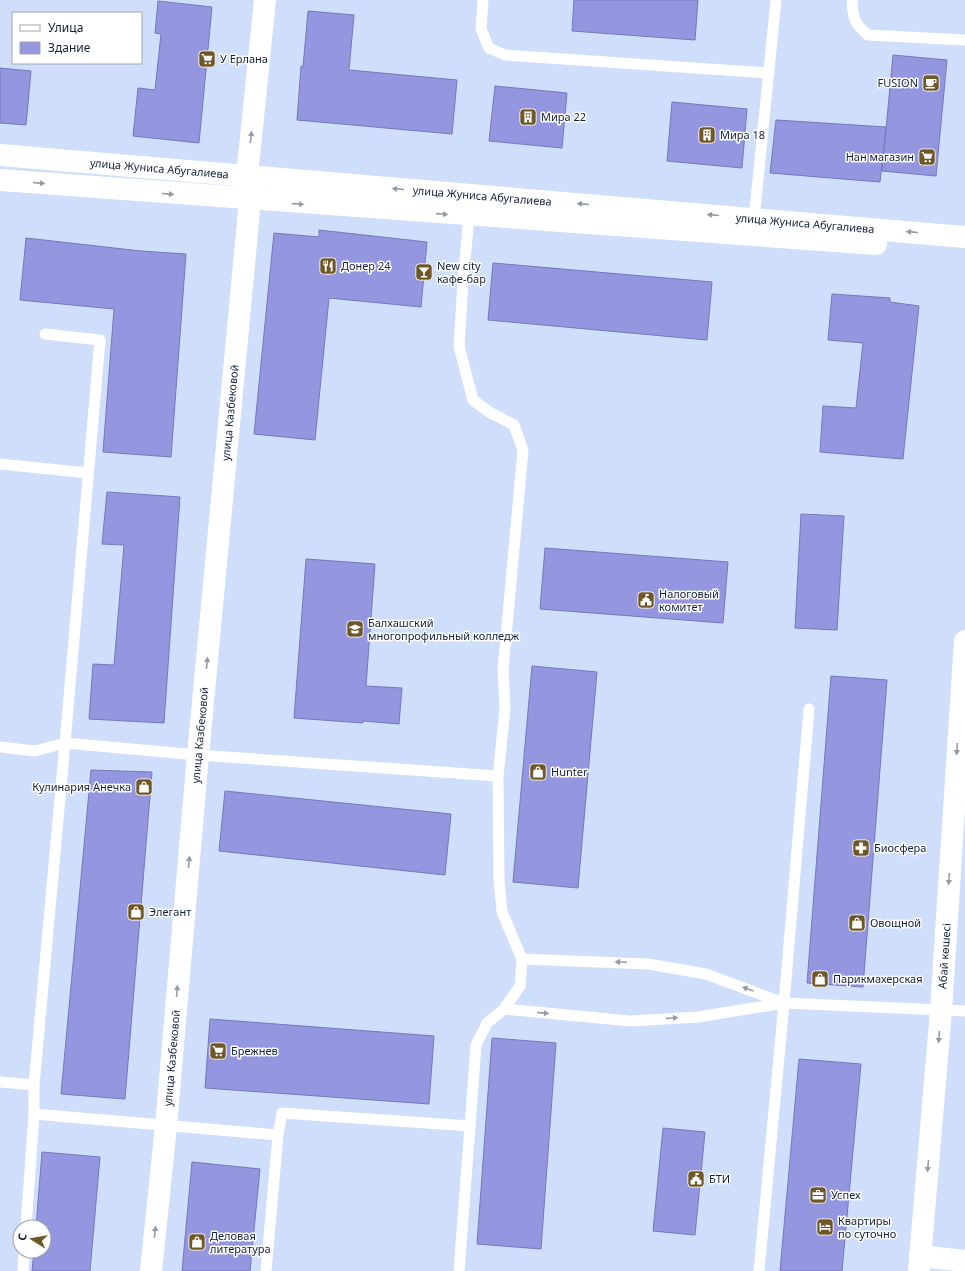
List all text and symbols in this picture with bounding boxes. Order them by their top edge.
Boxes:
legend [12,12,142,64]
text: Улица [48,19,83,36]
text: Здание [48,39,91,56]
supermarket icon: У Ерлана [197,49,217,69]
place label: У Ерлана [220,51,268,66]
cafe icon: FUSION [921,73,941,93]
place label: FUSION [878,75,918,90]
building icon: Мира 22 [518,107,538,127]
place label: Мира 22 [541,109,586,124]
building icon: Мира 18 [697,125,717,145]
place label: Мира 18 [720,127,765,142]
one-way arrow [248,131,254,143]
supermarket icon: Нан магазин [917,147,937,167]
place label: Нан магазин [846,149,914,164]
street label: улица Жуниса Абугалиева [89,155,229,181]
one-way arrow [33,180,45,186]
street label: улица Жуниса Абугалиева [412,182,552,209]
one-way arrow [392,185,404,192]
one-way arrow [162,190,174,197]
one-way arrow [292,200,304,207]
one-way arrow [577,201,589,208]
street label: улица Жуниса Абугалиева [735,210,875,236]
one-way arrow [436,211,448,218]
one-way arrow [707,212,719,219]
one-way arrow [906,229,918,236]
restaurant icon: Донер 24 [318,256,338,276]
place label: Донер 24 [341,258,391,273]
place label: New city кафе-бар [437,258,486,286]
bar icon: New city кафе-бар [414,262,434,282]
street label: улица Казбековой [218,364,242,461]
place label: Налоговый комитет [659,586,719,614]
public building icon: Налоговый комитет [636,590,656,610]
place label: Балхашский многопрофильный колледж [368,615,520,643]
school or university icon: Балхашский многопрофильный колледж [345,619,365,639]
one-way arrow [204,657,210,669]
street label: улица Казбековой [188,686,211,784]
one-way arrow [954,743,961,755]
shop icon: Hunter [528,762,548,782]
place label: Hunter [551,764,588,779]
shop icon: Кулинария Анечка [134,777,154,797]
place label: Кулинария Анечка [32,779,131,794]
pharmacy icon: Биосфера [851,838,871,858]
place label: Биосфера [874,840,926,855]
one-way arrow [185,856,192,868]
one-way arrow [946,873,953,885]
shop icon: Элегант [126,902,146,922]
place label: Элегант [149,904,191,919]
shop icon: Овощной [847,913,867,933]
place label: Овощной [870,915,921,930]
street label: Абай көшесі [934,923,954,989]
one-way arrow [615,959,627,966]
shop icon: Парикмахерская [810,969,830,989]
place label: Парикмахерская [833,971,923,986]
one-way arrow [174,985,181,997]
one-way arrow [741,986,753,992]
street label: улица Казбековой [160,1009,183,1107]
one-way arrow [537,1010,549,1016]
one-way arrow [666,1015,678,1022]
one-way arrow [935,1031,942,1043]
supermarket icon: Брежнев [208,1041,228,1061]
place label: Брежнев [231,1043,278,1058]
one-way arrow [924,1160,931,1172]
public building icon: БТИ [686,1169,706,1189]
place label: БТИ [709,1171,730,1186]
office icon: Успех [808,1185,828,1205]
place label: Успех [831,1187,861,1202]
place label: Квартиры по суточно [838,1213,896,1241]
hotel icon: Квартиры по суточно [815,1217,835,1237]
north arrow [12,1219,52,1259]
one-way arrow [152,1226,158,1238]
place label: Деловая литература [210,1228,271,1256]
text: С [14,1232,30,1242]
shop icon: Деловая литература [187,1232,207,1252]

